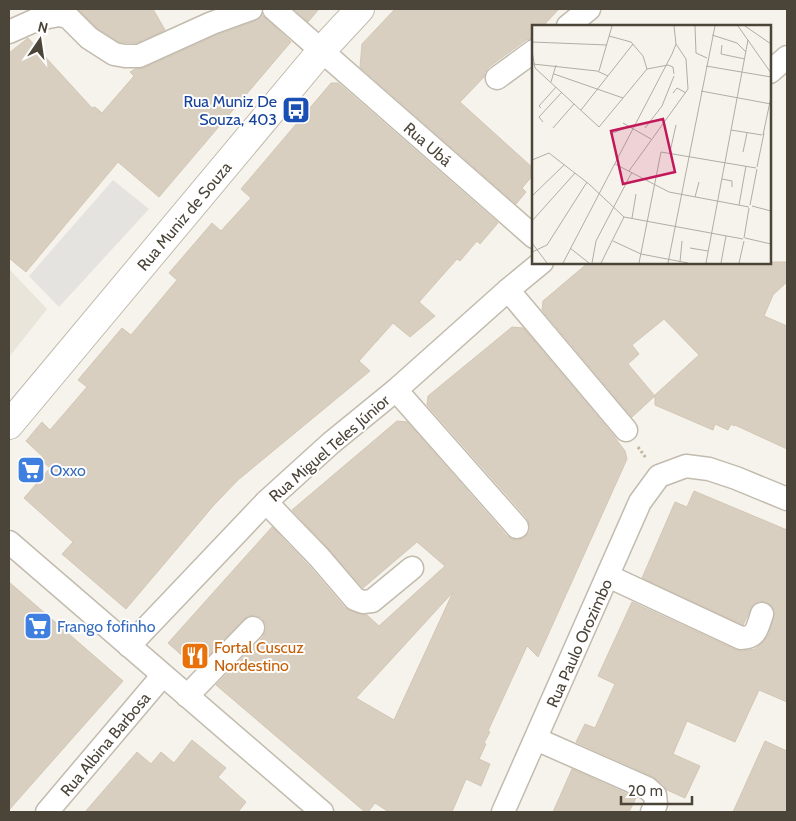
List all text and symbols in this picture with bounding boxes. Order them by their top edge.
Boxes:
north arrow [15,15,65,65]
text: N [36,17,50,37]
inset map [532,25,771,264]
place label: Rua Muniz De Souza, 403 [183,92,277,129]
bus stop icon: Rua Muniz De Souza, 403 [281,95,311,125]
street label: Rua Ubá [400,118,456,170]
street label: Rua Muniz de Souza [133,158,236,275]
street label: Rua Miguel Teles Júnior [265,390,394,506]
supermarket icon: Oxxo [16,455,46,485]
place label: Oxxo [50,461,86,480]
street label: Rua Paulo Orozimbo [543,576,616,710]
supermarket icon: Frango fofinho [23,611,53,641]
place label: Frango fofinho [57,617,156,636]
place label: Fortal Cuscuz Nordestino [214,638,304,675]
restaurant icon: Fortal Cuscuz Nordestino [180,641,210,671]
street label: Rua Albina Barbosa [57,688,154,800]
scale bar [621,774,692,806]
text: 20 m [628,782,663,800]

